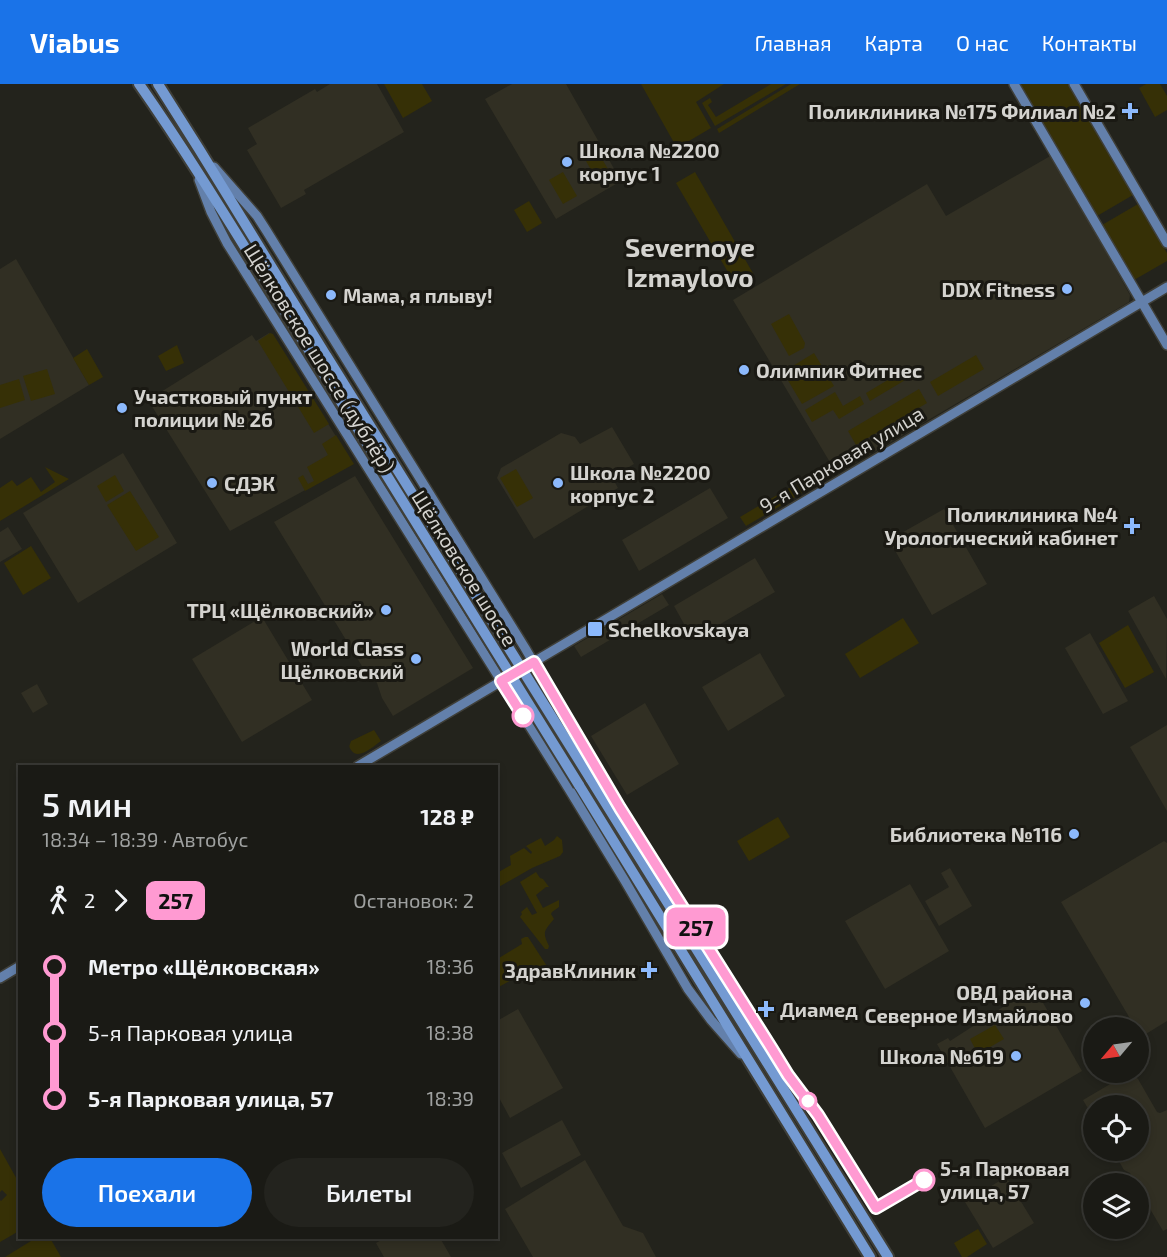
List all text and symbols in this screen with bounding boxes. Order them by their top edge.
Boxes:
text: Viabus [30,25,120,59]
text: Главная [755,30,832,55]
text: Карта [865,30,923,55]
text: О нас [956,30,1009,55]
text: Контакты [1042,30,1137,55]
place label: Поликлиника №175 Филиал №2 [808,99,1116,123]
marker: Поликлиника №175 Филиал №2 [1121,102,1139,120]
place label: Школа №2200 корпус 1 [579,138,720,185]
marker: Школа №2200 корпус 1 [560,155,574,169]
district label: Severnoye Izmaylovo [625,231,755,293]
street label: Щёлковское шоссе (дублёр) [239,239,400,477]
place label: DDX Fitness [942,277,1055,301]
marker: DDX Fitness [1060,282,1074,296]
place label: Мама, я плыву! [343,283,493,307]
marker: Мама, я плыву! [324,288,338,302]
place label: Олимпик Фитнес [756,358,922,382]
marker: Олимпик Фитнес [737,363,751,377]
place label: Участковый пункт полиции № 26 [134,384,313,431]
marker: Участковый пункт полиции № 26 [115,401,129,415]
street label: 9-я Парковая улица [755,401,928,518]
place label: Школа №2200 корпус 2 [570,460,711,507]
place label: СДЭК [224,471,275,495]
marker: СДЭК [205,476,219,490]
marker: Школа №2200 корпус 2 [551,476,565,490]
street label: Щёлковское шоссе [407,486,523,650]
place label: Поликлиника №4 Урологический кабинет [884,502,1118,549]
marker: Поликлиника №4 Урологический кабинет [1123,517,1141,535]
place label: ТРЦ «Щёлковский» [187,598,374,622]
marker: ТРЦ «Щёлковский» [379,603,393,617]
place label: Schelkovskaya [608,617,749,642]
marker: Schelkovskaya [586,620,604,638]
place label: World Class Щёлковский [281,636,404,683]
marker: World Class Щёлковский [409,652,423,666]
unlabelled marker [512,705,534,727]
text: 5 мин [42,784,132,824]
text: 128 ₽ [420,803,474,829]
place label: Библиотека №116 [890,822,1062,846]
text: 18:34 – 18:39 · Автобус [42,827,248,851]
marker: Библиотека №116 [1067,827,1081,841]
icon: walk [42,884,75,917]
icon: forward [104,884,137,917]
text: 2 [84,888,95,912]
text: 257 [158,888,193,913]
text: Остановок: 2 [353,888,474,912]
line badge: 257 [662,908,730,946]
text: 257 [679,915,713,940]
text: Метро «Щёлковская» [88,953,320,979]
text: 18:36 [427,954,474,978]
place label: ЗдравКлиник [505,958,636,982]
marker: ЗдравКлиник [640,961,658,979]
place label: ОВД района Северное Измайлово [865,980,1073,1027]
marker: ОВД района Северное Измайлово [1078,996,1092,1010]
place label: Диамед [780,997,858,1021]
marker: Диамед [757,1000,775,1018]
north arrow [1083,1017,1149,1083]
map controls [1083,1017,1149,1239]
text: 5-я Парковая улица [88,1019,293,1045]
text: 18:38 [426,1020,474,1044]
place label: Школа №619 [880,1044,1004,1068]
marker: Школа №619 [1009,1049,1023,1063]
text: 5-я Парковая улица, 57 [88,1085,334,1111]
text: 18:39 [427,1086,474,1110]
unlabelled marker [799,1092,817,1110]
button: locate [1083,1095,1149,1161]
place label: 5-я Парковая улица, 57 [940,1156,1070,1203]
button: Поехали [42,1158,252,1227]
button: Билеты [264,1158,474,1227]
marker: 5-я Парковая улица, 57 [913,1169,935,1191]
button: layers [1083,1173,1149,1239]

